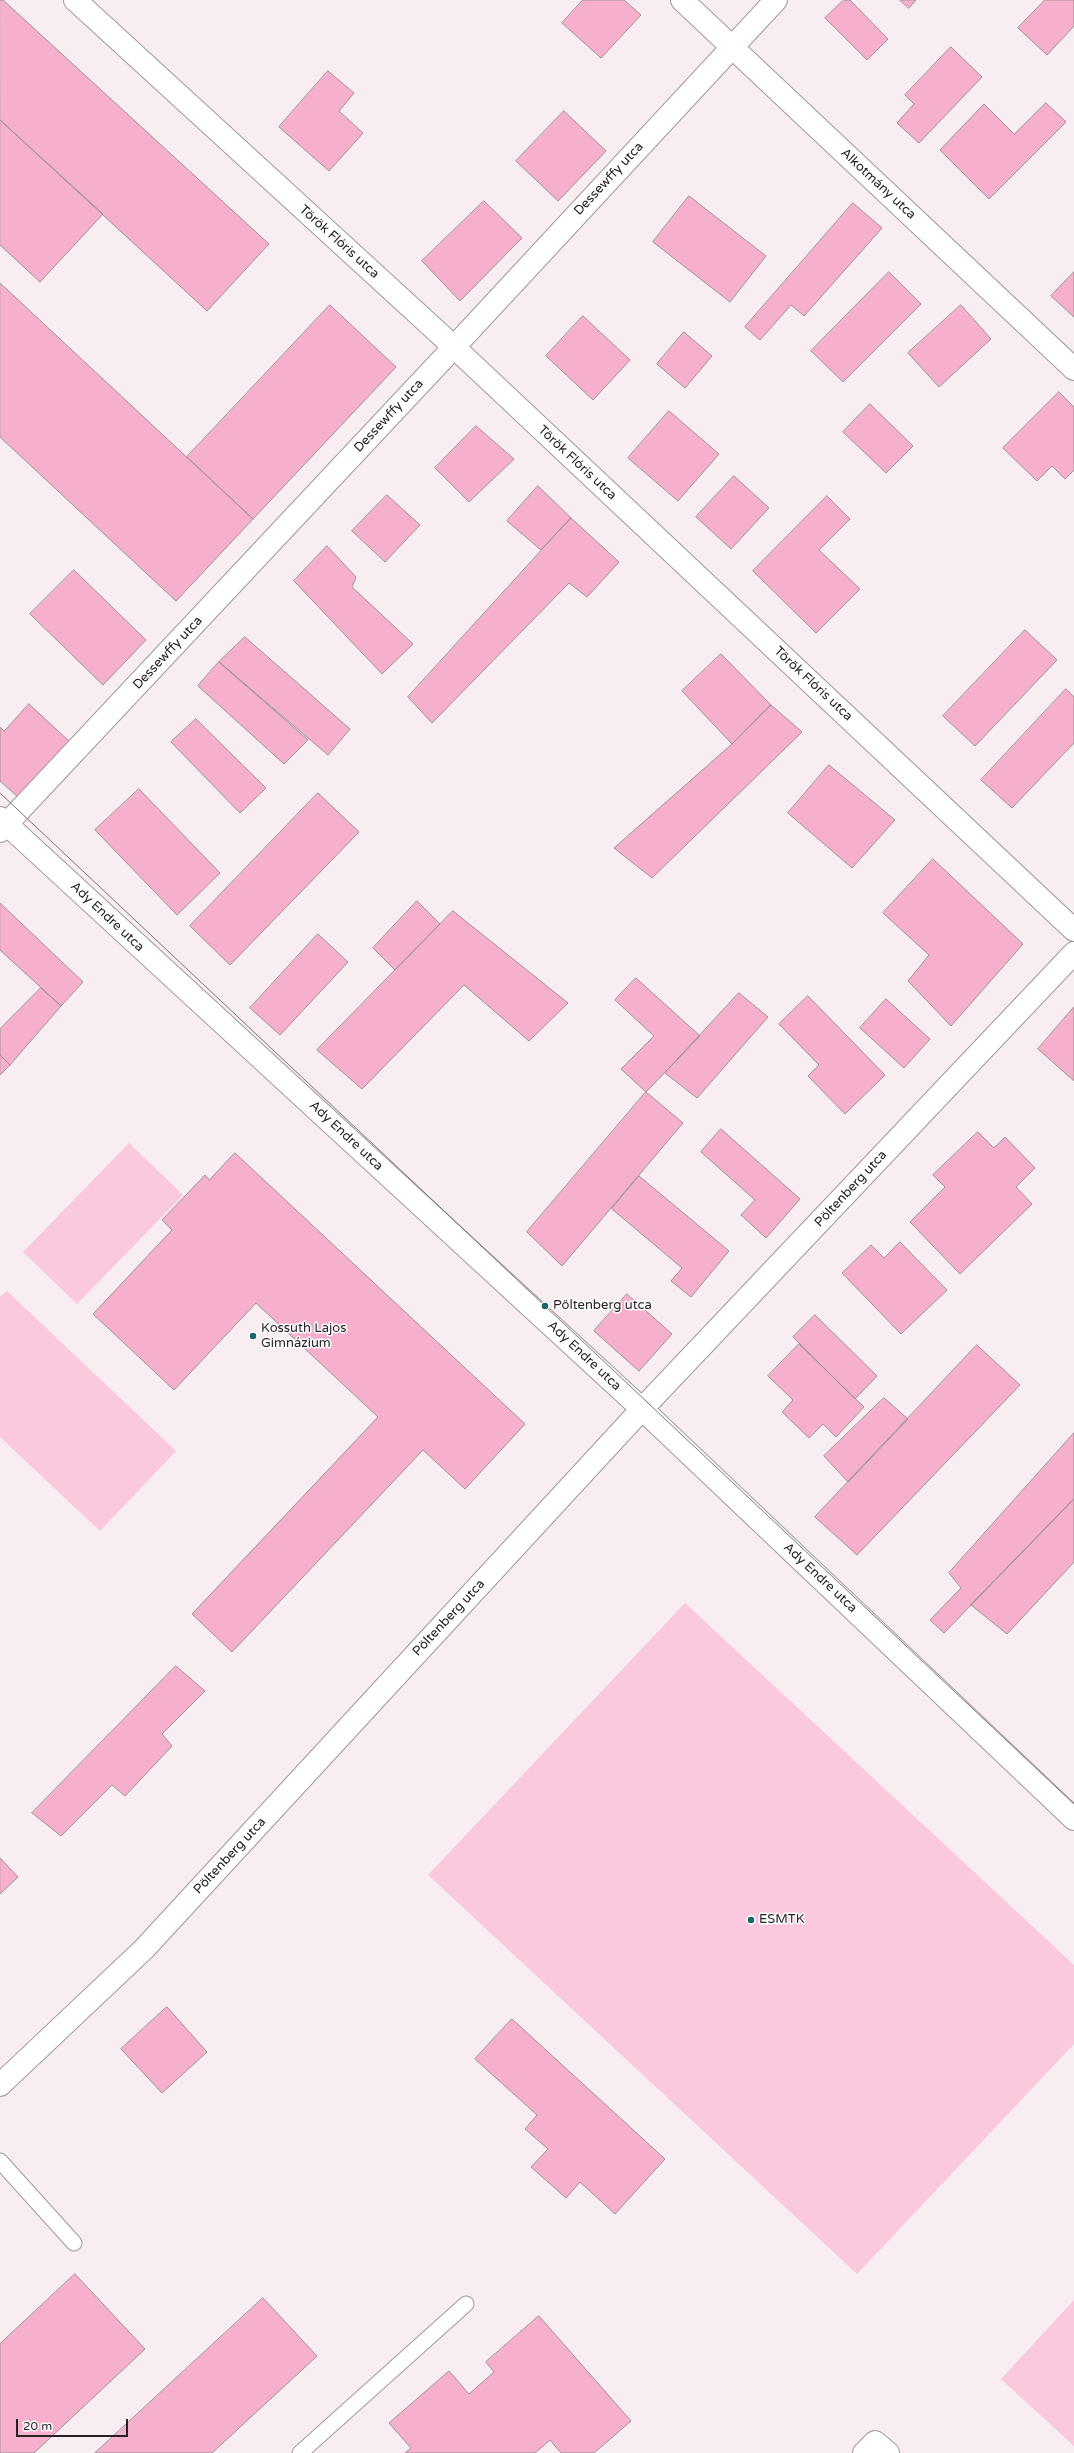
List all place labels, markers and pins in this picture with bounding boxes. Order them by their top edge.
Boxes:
place label: Pöltenberg utca [553,1298,652,1314]
marker: Pöltenberg utca [540,1301,550,1311]
place label: Kossuth Lajos Gimnázium [261,1321,347,1352]
marker: Kossuth Lajos Gimnázium [248,1331,258,1341]
place label: ESMTK [759,1912,804,1928]
marker: ESMTK [746,1915,756,1925]

